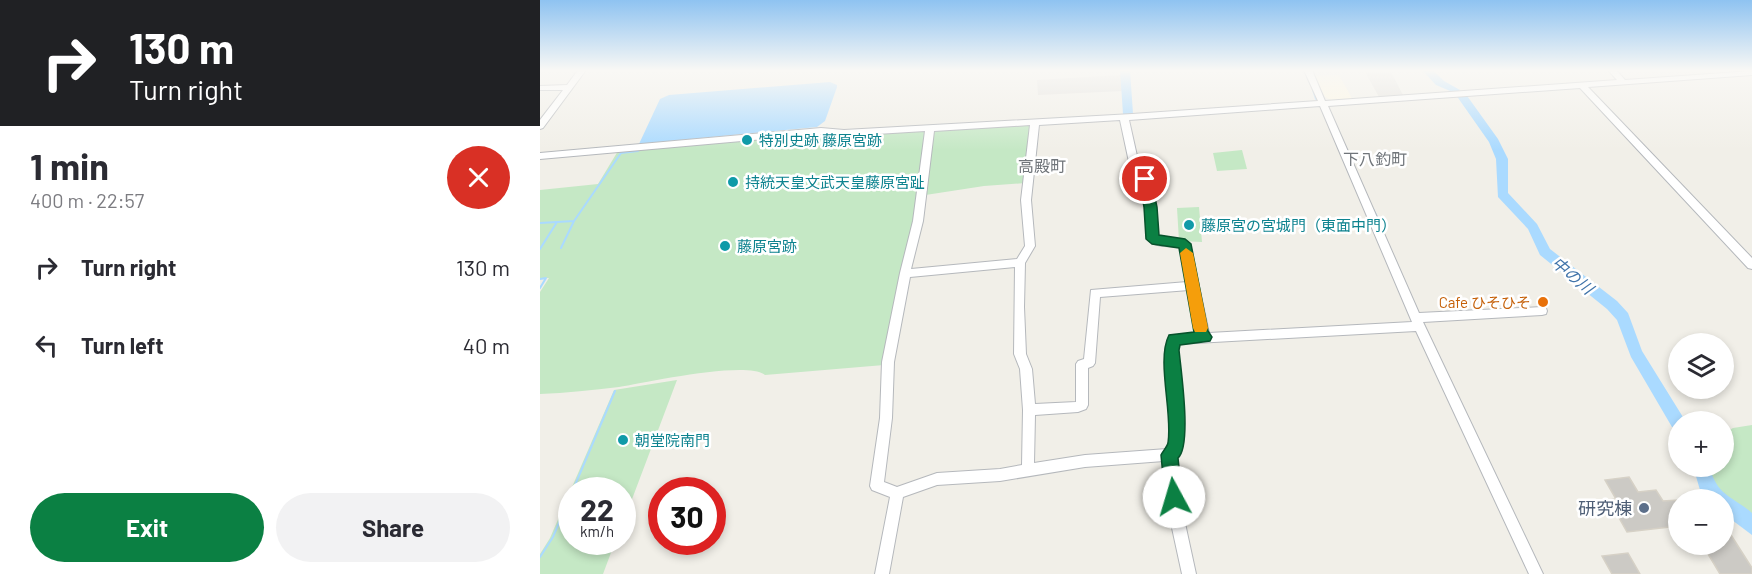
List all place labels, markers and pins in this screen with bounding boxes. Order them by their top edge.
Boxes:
place label: 特別史跡 藤原宮跡 [759,131,882,149]
marker: 特別史跡 藤原宮跡 [740,133,754,147]
pin [1119,153,1170,204]
place label: 持統天皇文武天皇藤原宮趾 [745,173,925,191]
marker: 持統天皇文武天皇藤原宮趾 [726,175,740,189]
place label: 藤原宮の宮城門（東面中門） [1201,216,1396,234]
marker: 藤原宮の宮城門（東面中門） [1182,218,1196,232]
place label: 藤原宮跡 [737,237,797,255]
marker: 藤原宮跡 [718,239,732,253]
place label: Cafe ひそひそ [1439,293,1531,311]
marker: Cafe ひそひそ [1536,295,1550,309]
place label: 朝堂院南門 [635,431,710,449]
marker: 朝堂院南門 [616,433,630,447]
place label: 研究棟 [1578,497,1632,519]
marker: 研究棟 [1637,501,1651,515]

